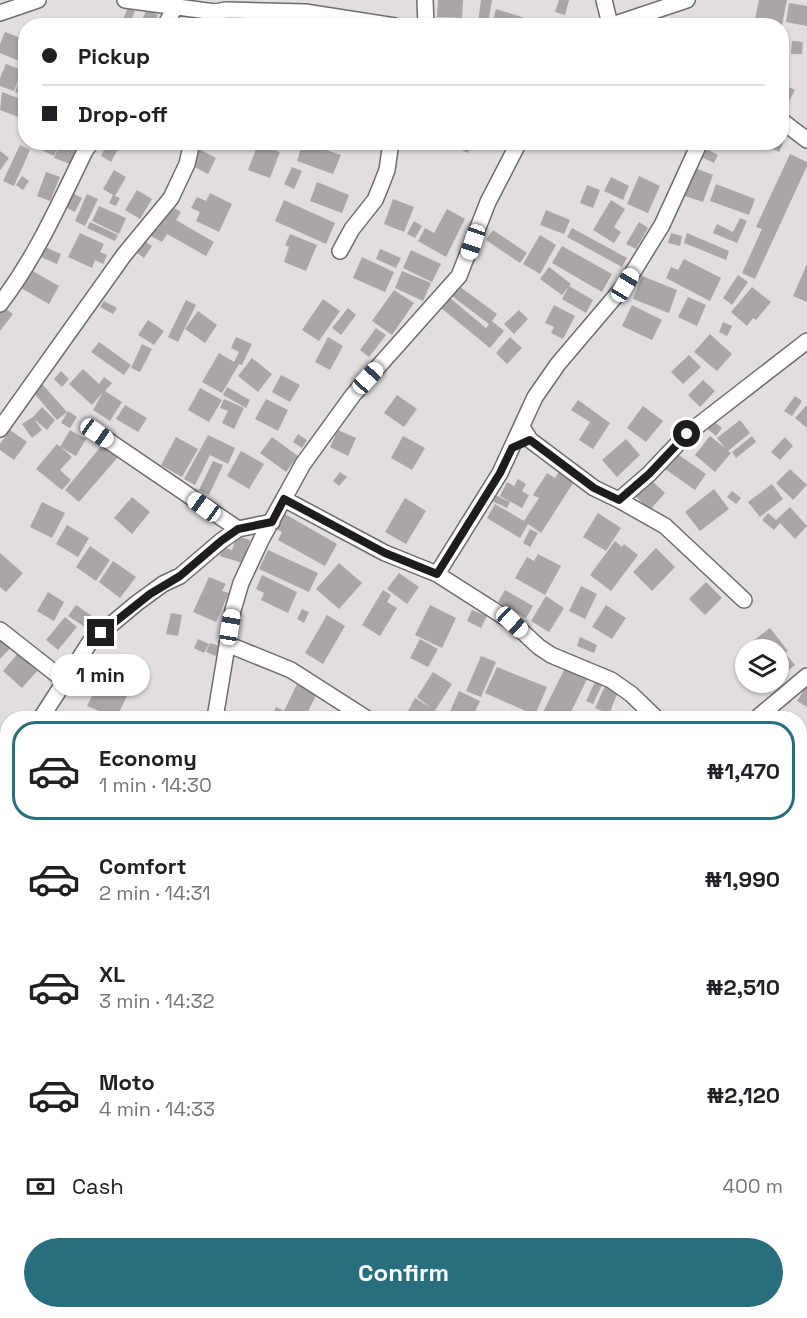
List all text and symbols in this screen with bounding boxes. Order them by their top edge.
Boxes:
text: Pickup [78,42,150,70]
text: Drop-off [78,100,168,128]
car [459,222,487,262]
car [608,265,642,305]
car [349,359,387,397]
car [77,415,117,451]
route start [673,420,700,447]
car [184,489,224,525]
car [493,603,531,641]
car [218,608,242,646]
route end [87,619,114,646]
map controls [735,639,789,693]
button: layers [735,639,789,693]
callout: 1 min [51,654,150,696]
text: 1 min [76,662,125,688]
icon: car [27,744,81,798]
text: Economy [99,744,197,772]
text: ₦1,470 [706,757,780,785]
text: 1 min · 14:30 [99,772,212,798]
icon: car [27,852,81,906]
text: Comfort [99,852,187,880]
text: ₦1,990 [704,865,780,893]
text: 2 min · 14:31 [99,880,211,906]
icon: car [27,960,81,1014]
text: XL [99,960,125,988]
text: ₦2,510 [706,973,780,1001]
text: 3 min · 14:32 [99,988,215,1014]
icon: car [27,1068,81,1122]
text: Moto [99,1068,155,1096]
text: ₦2,120 [707,1081,780,1109]
text: 4 min · 14:33 [99,1096,215,1122]
icon: cash [24,1170,57,1203]
text: Cash [72,1172,124,1200]
text: 400 m [723,1173,783,1199]
button: Confirm [24,1238,783,1307]

